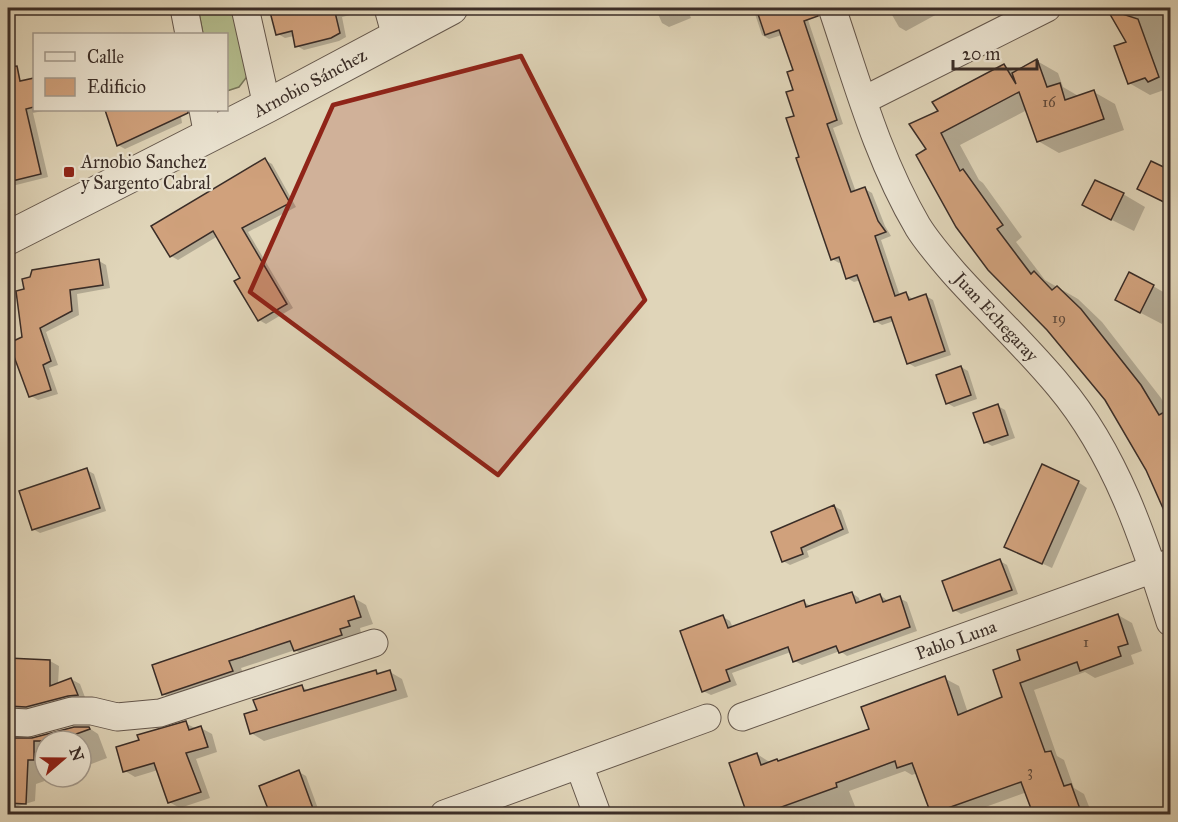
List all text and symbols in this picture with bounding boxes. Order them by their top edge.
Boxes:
legend [33,33,228,111]
scale bar [953,33,1037,71]
text: 20 m [962,43,1000,65]
street label: Arnobio Sánchez [249,44,371,123]
text: Calle [87,46,124,68]
text: Edificio [87,76,146,98]
house number: 16 [1042,93,1057,111]
place label: Arnobio Sanchez y Sargento Cabral [80,151,211,195]
marker: Arnobio Sanchez y Sargento Cabral [62,165,76,179]
street label: Juan Echegaray [947,266,1043,367]
house number: 19 [1052,309,1066,327]
street label: Pablo Luna [913,615,1000,665]
house number: 1 [1083,633,1089,651]
north arrow [33,729,93,789]
text: N [65,744,88,764]
house number: 3 [1027,762,1033,780]

